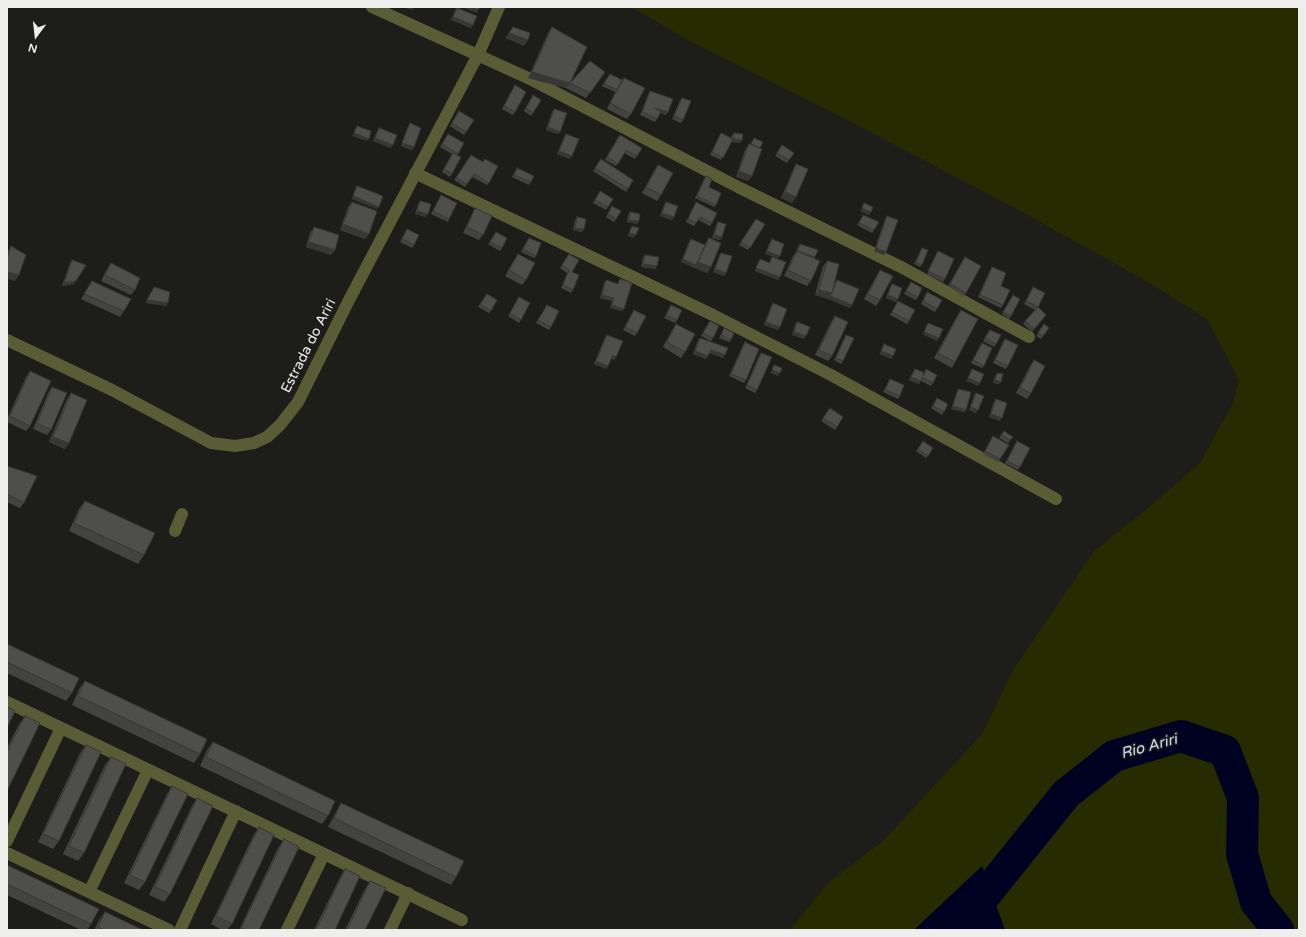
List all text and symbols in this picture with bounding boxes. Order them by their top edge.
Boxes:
north arrow [16,16,56,56]
text: N [27,41,39,55]
street label: Estrada do Ariri [278,296,340,396]
water label: Rio Ariri [1119,731,1179,763]

